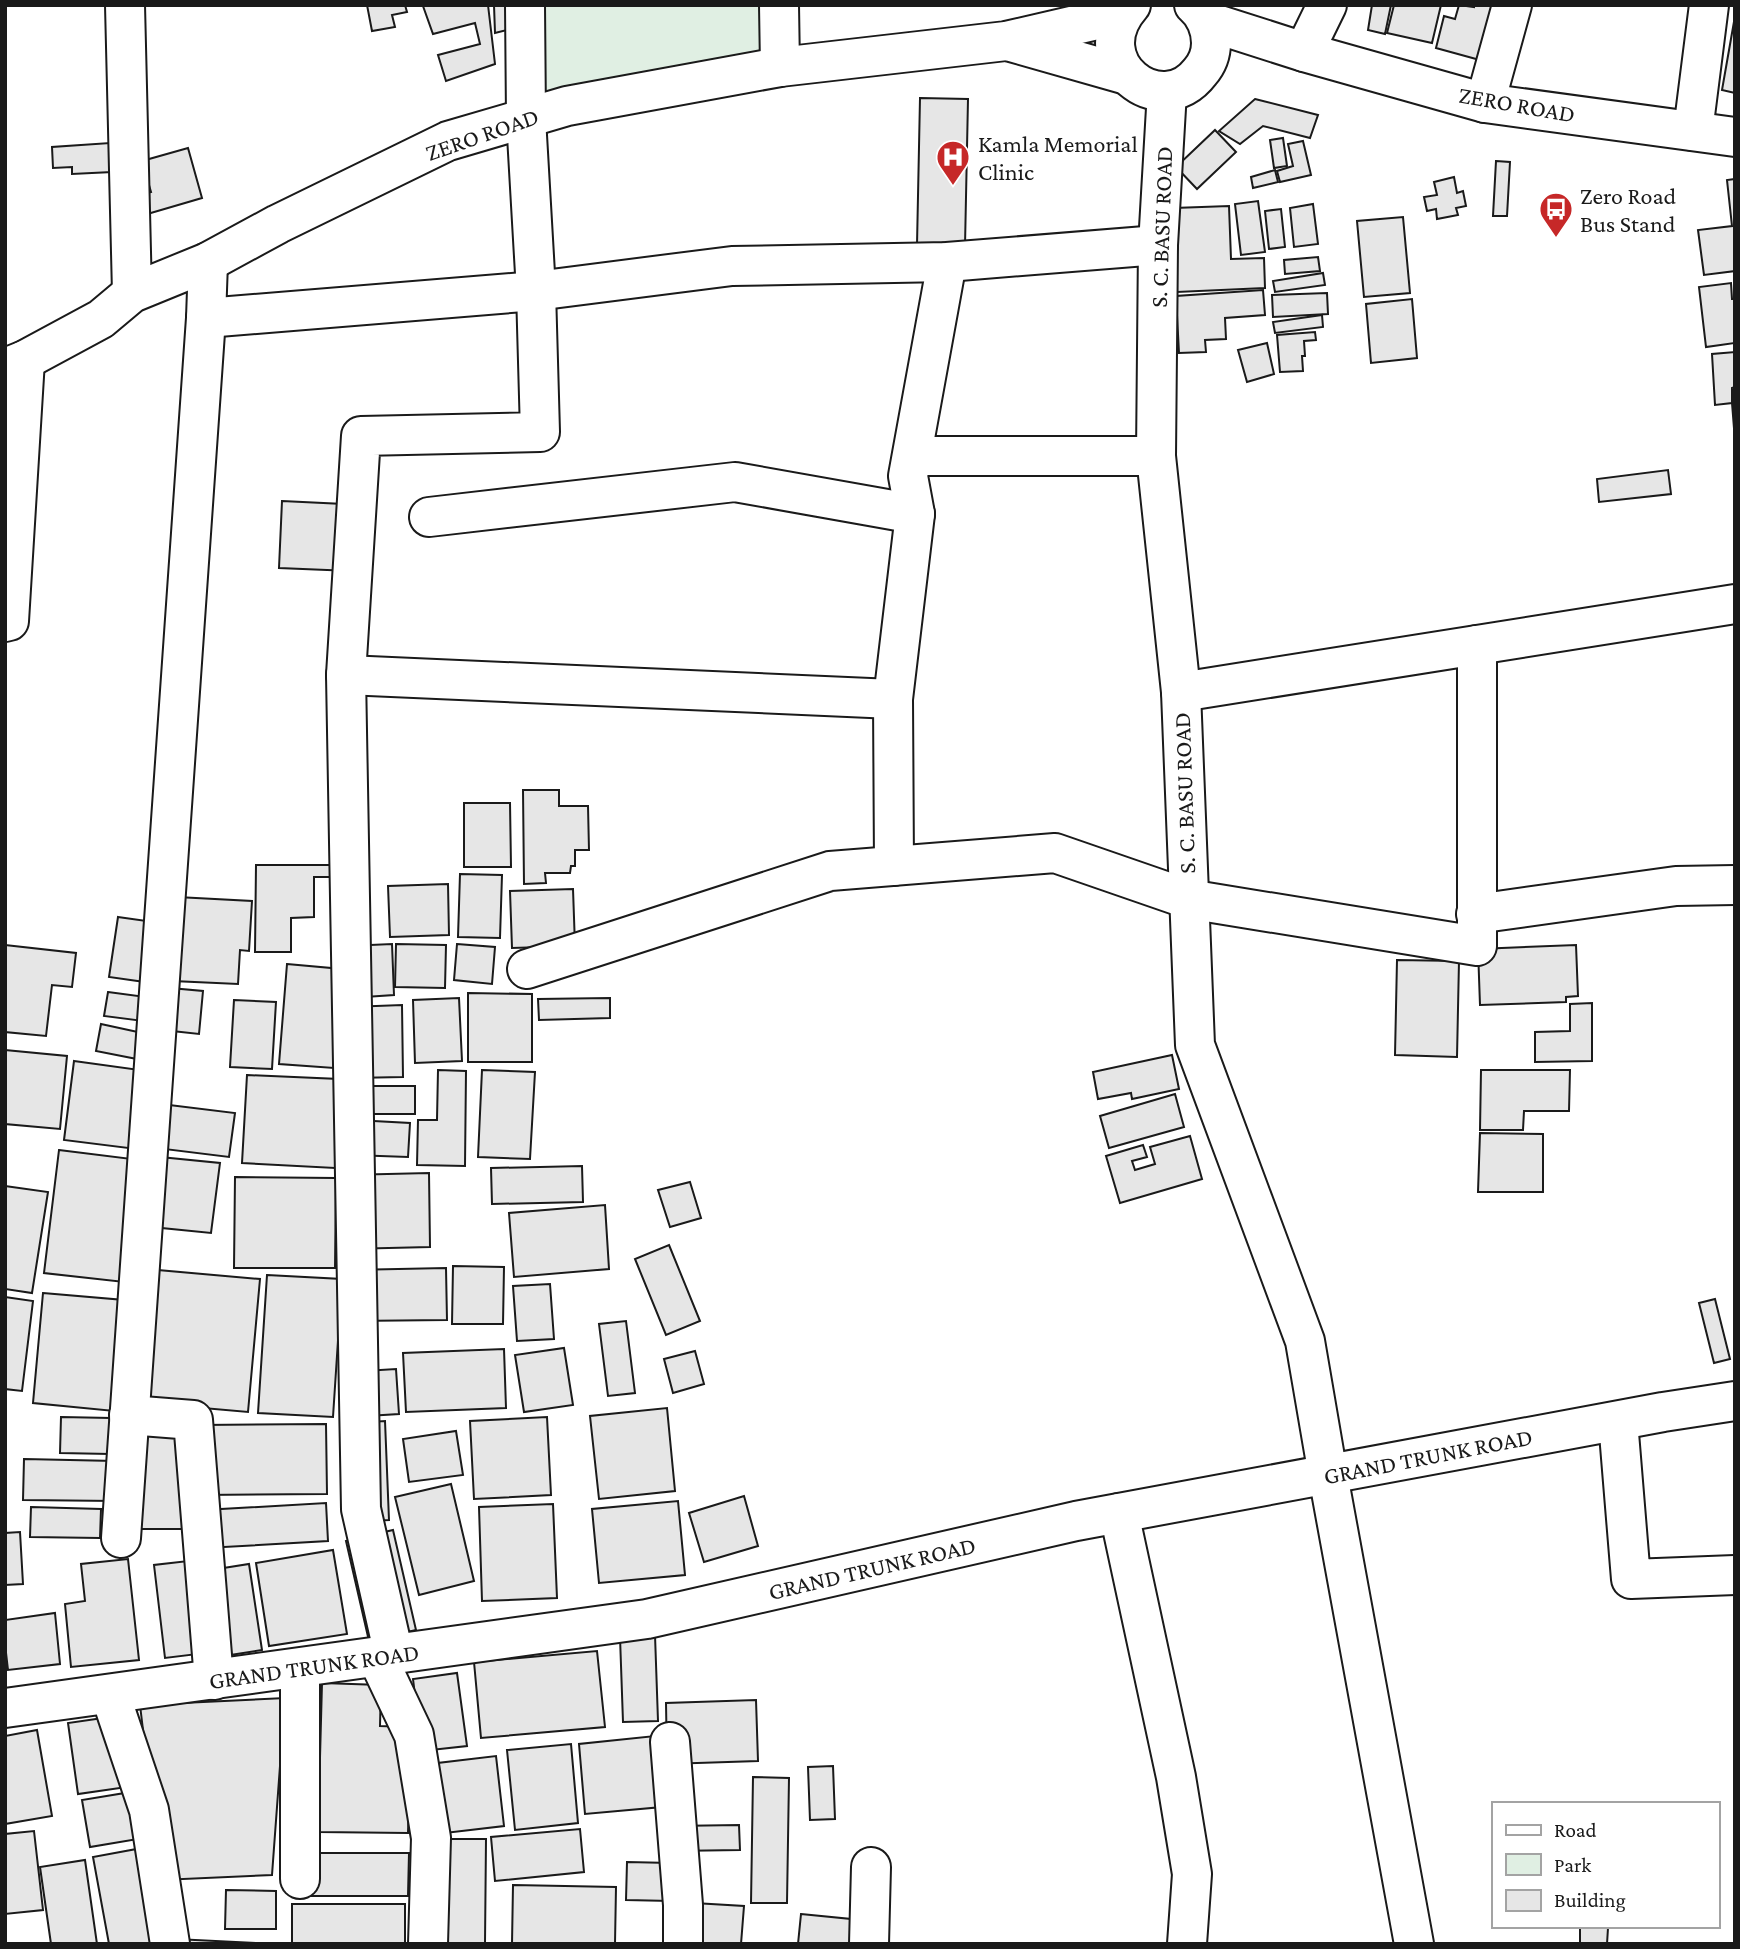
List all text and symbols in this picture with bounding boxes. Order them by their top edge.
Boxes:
street label: ZERO ROAD [1457,80,1577,128]
street label: ZERO ROAD [422,102,542,166]
place label: Kamla Memorial Clinic [978,130,1138,185]
hospital icon: Kamla Memorial Clinic [934,138,972,187]
street label: S. C. BASU ROAD [1145,146,1177,308]
place label: Zero Road Bus Stand [1580,182,1676,237]
bus stop icon: Zero Road Bus Stand [1537,190,1575,239]
street label: S. C. BASU ROAD [1168,712,1200,874]
street label: GRAND TRUNK ROAD [1321,1423,1535,1489]
street label: GRAND TRUNK ROAD [766,1531,978,1605]
street label: GRAND TRUNK ROAD [207,1638,421,1694]
legend [1492,1802,1719,1928]
text: Road [1554,1818,1597,1842]
text: Park [1554,1853,1591,1877]
text: Building [1554,1888,1626,1912]

